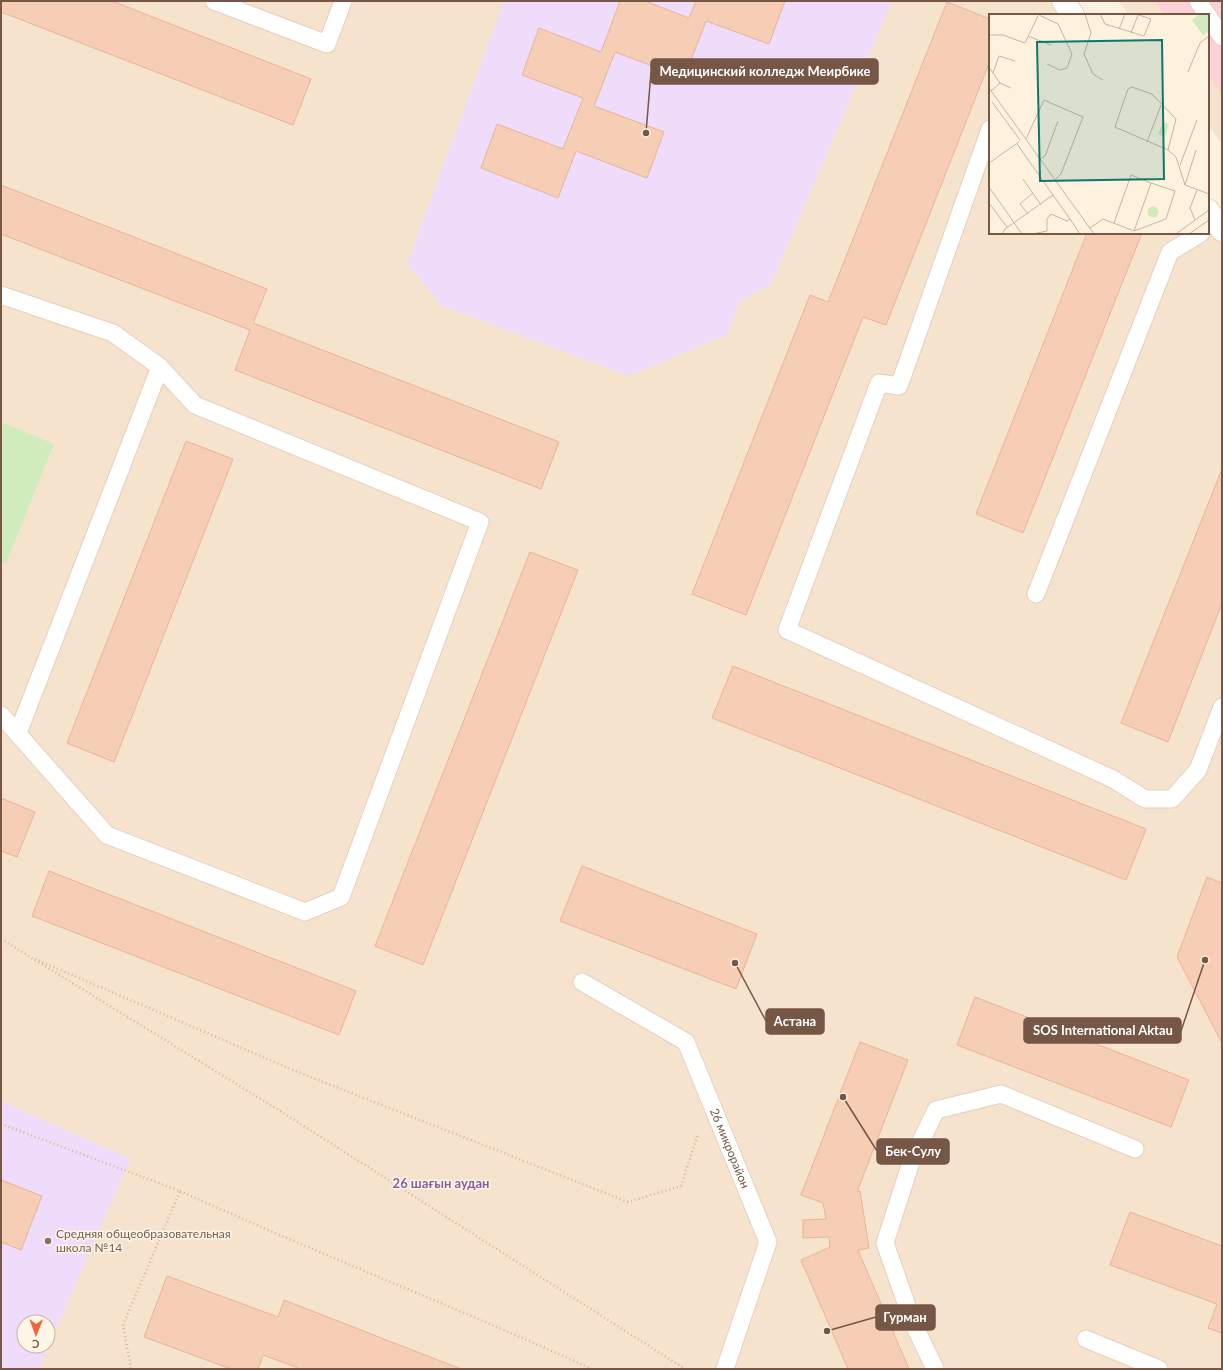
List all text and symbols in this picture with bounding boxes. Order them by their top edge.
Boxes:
inset map [989,14,1209,234]
callout: Медицинский колледж Меирбике [651,59,878,84]
text: Медицинский колледж Меирбике [659,63,871,79]
callout: Астана [766,1009,824,1034]
text: Астана [773,1013,816,1029]
callout: SOS International Aktau [1024,1018,1181,1043]
text: SOS International Aktau [1033,1022,1173,1038]
street label: 26 микрорайон [707,1106,753,1190]
callout: Бек-Сулу [877,1139,949,1164]
text: Бек-Сулу [885,1143,941,1159]
district label: 26 шағын аудан [393,1175,489,1191]
place label: Cредняя общеобразовательная школа №14 [56,1226,231,1255]
marker: Cредняя общеобразовательная школа №14 [43,1236,53,1246]
callout: Гурман [876,1305,935,1330]
text: Гурман [883,1309,927,1325]
north arrow [16,1314,56,1354]
text: С [31,1338,40,1351]

